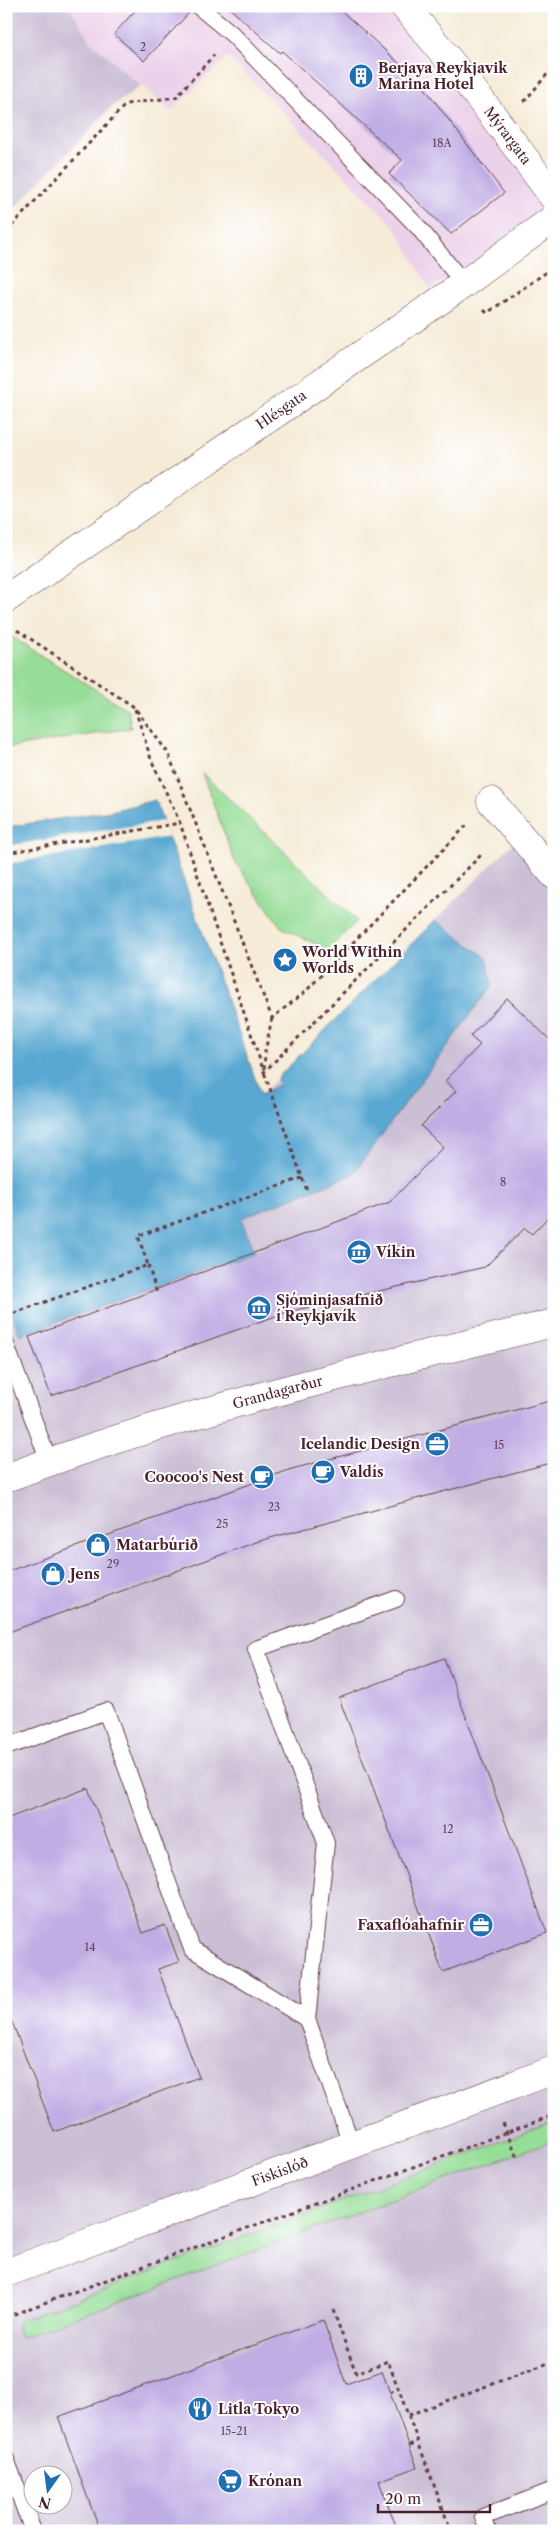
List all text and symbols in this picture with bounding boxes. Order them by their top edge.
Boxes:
house number: 2 [140,40,146,54]
place label: Berjaya Reykjavik Marina Hotel [378,59,508,93]
building icon: Berjaya Reykjavik Marina Hotel [348,63,374,89]
street label: Mýrargata [480,103,536,168]
house number: 18A [432,136,452,150]
street label: Hlésgata [253,386,310,433]
place label: World Within Worlds [301,943,402,977]
place icon: World Within Worlds [272,947,298,973]
house number: 8 [500,1175,506,1189]
museum icon: Víkin [346,1239,372,1265]
place label: Víkin [375,1243,416,1261]
place label: Sjóminjasafnið í Reykjavík [276,1291,383,1325]
museum icon: Sjóminjasafnið í Reykjavík [246,1295,272,1321]
street label: Grandagarður [231,1371,325,1413]
office icon: Icelandic Design [424,1431,450,1457]
place label: Icelandic Design [300,1435,420,1453]
house number: 15 [494,1438,504,1452]
cafe icon: Valdís [310,1459,336,1485]
place label: Valdís [339,1463,383,1481]
cafe icon: Coocoo's Nest [249,1464,275,1490]
place label: Coocoo's Nest [144,1468,244,1486]
house number: 23 [268,1500,280,1514]
house number: 25 [216,1517,228,1531]
shop icon: Matarbúrið [85,1532,111,1558]
place label: Matarbúrið [116,1536,198,1554]
house number: 29 [107,1557,119,1571]
shop icon: Jens [40,1561,66,1587]
place label: Jens [67,1565,100,1583]
house number: 12 [443,1822,453,1836]
office icon: Faxaflóahafnir [468,1912,494,1938]
place label: Faxaflóahafnir [357,1916,464,1934]
house number: 14 [85,1940,95,1954]
street label: Fiskislóð [249,2153,311,2190]
restaurant icon: Litla Tokyo [187,2396,213,2422]
place label: Litla Tokyo [218,2400,299,2418]
house number: 15-21 [221,2424,248,2438]
north arrow [22,2464,72,2514]
supermarket icon: Krónan [217,2468,243,2494]
place label: Krónan [248,2472,302,2490]
scale bar [378,2482,490,2514]
text: 20 m [385,2489,421,2508]
text: N [37,2492,53,2513]

